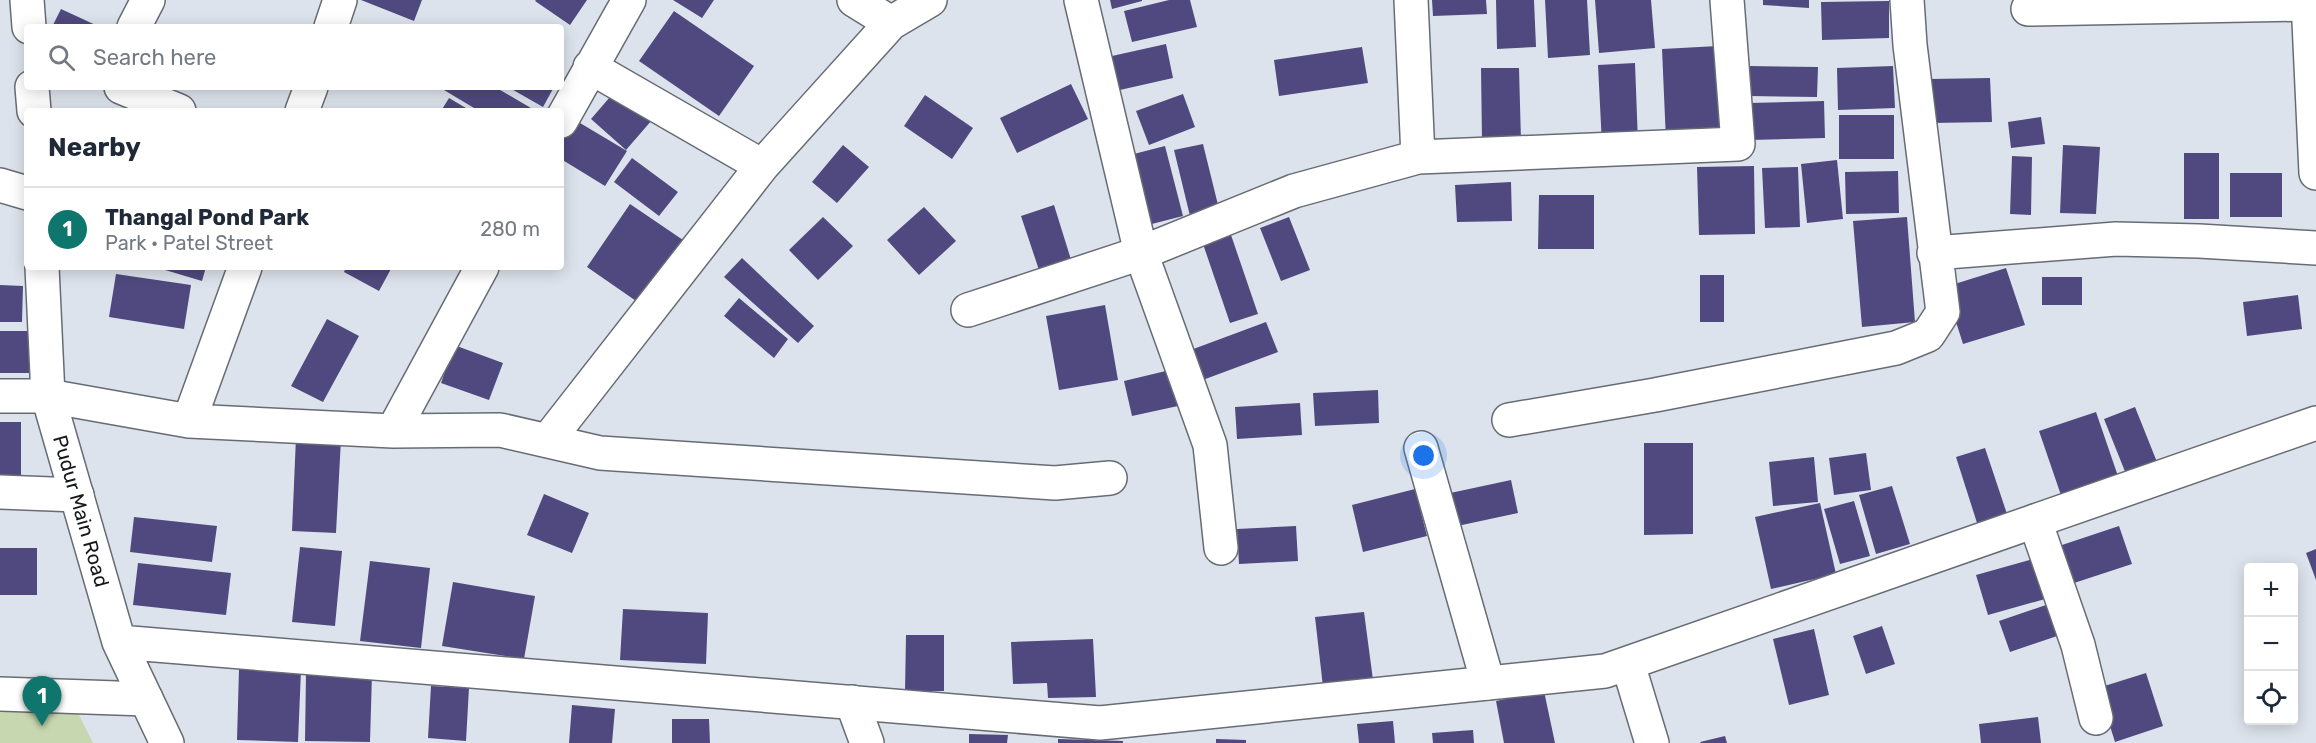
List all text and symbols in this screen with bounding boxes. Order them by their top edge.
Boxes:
search box [24,24,564,90]
icon: search [45,41,78,74]
text: Search here [93,44,216,71]
text: Nearby [48,132,141,163]
text: Thangal Pond Park [105,204,309,231]
text: 1 [63,217,72,241]
text: 280 m [480,217,540,241]
text: Park · Patel Street [105,231,273,255]
street label: Pudur Main Road [48,432,114,590]
your location [1409,441,1438,470]
map controls [2244,563,2298,725]
button: + [2244,563,2298,617]
button: − [2244,617,2298,671]
button: locate [2244,671,2298,725]
pin: 1 [22,676,62,726]

